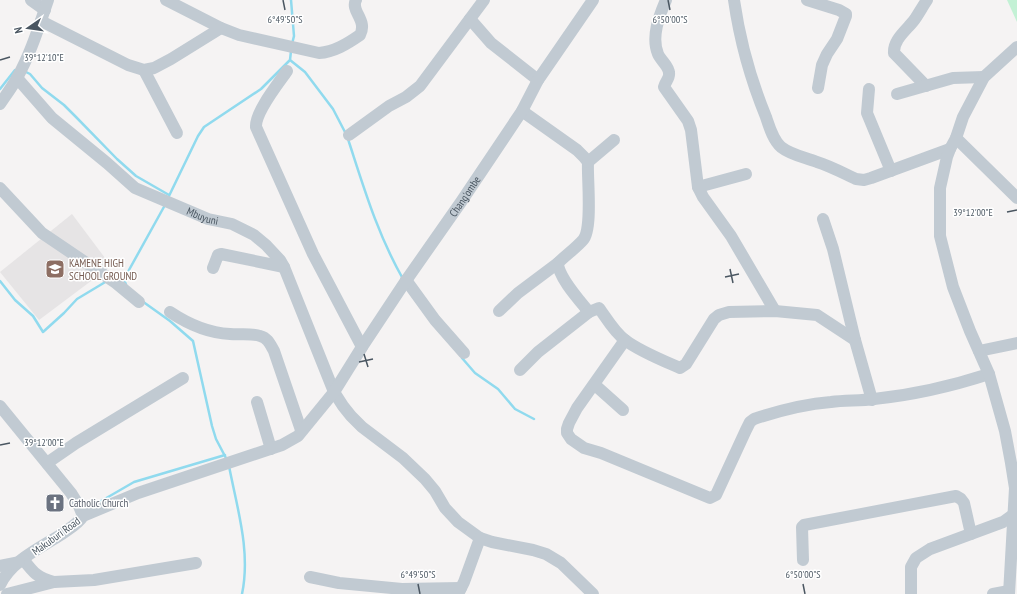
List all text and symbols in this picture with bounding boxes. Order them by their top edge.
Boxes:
north arrow [8,8,48,48]
text: 6°49'50"S [268,13,302,26]
text: 6°50'00"S [653,13,687,26]
text: N [11,26,26,35]
text: 39°12'10"E [24,51,64,64]
street label: Chang'ombe [446,173,484,219]
street label: Mbuyuni [185,204,220,228]
text: 39°12'00"E [953,206,993,219]
place label: KAMENE HIGH SCHOOL GROUND [69,256,137,283]
school or university icon: KAMENE HIGH SCHOOL GROUND [44,258,66,280]
text: 39°12'00"E [24,436,64,449]
church icon: Catholic Church [44,492,66,514]
place label: Catholic Church [69,496,128,510]
street label: Makuburi Road [29,514,83,558]
text: 6°49'50"S [401,568,435,581]
text: 6°50'00"S [786,568,820,581]

